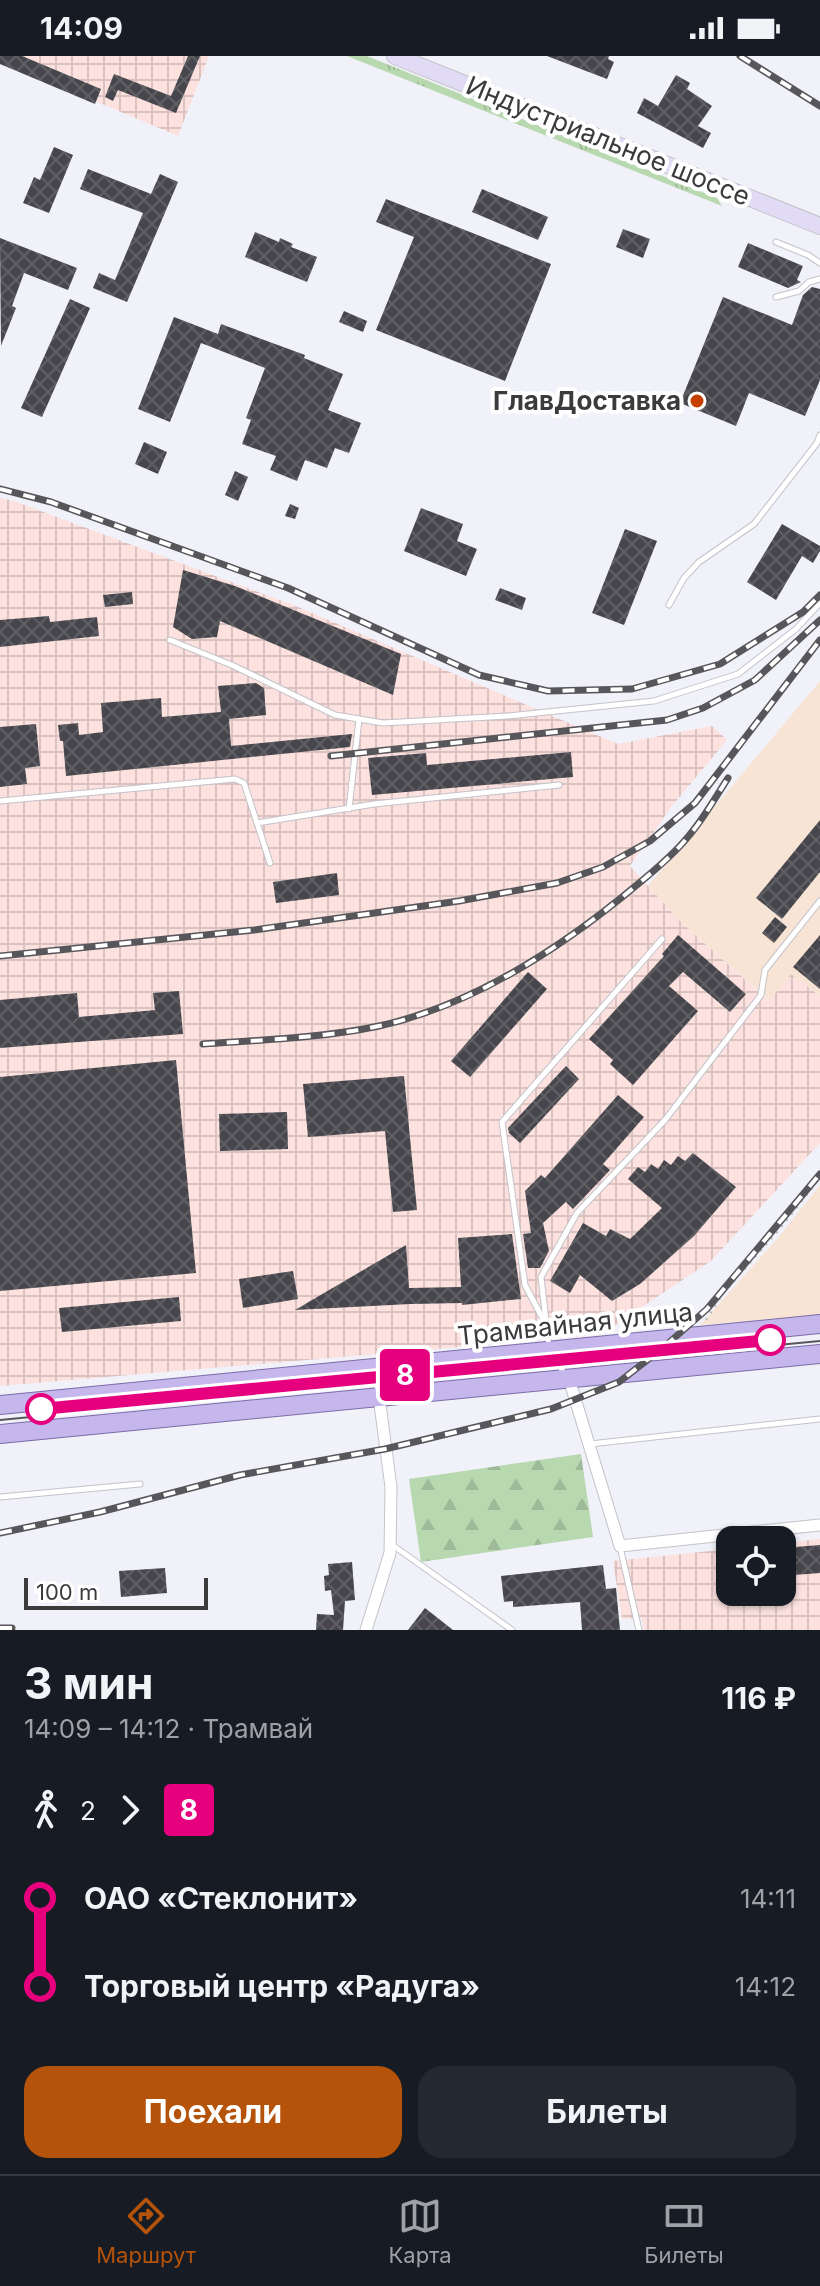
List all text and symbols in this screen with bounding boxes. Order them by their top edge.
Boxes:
text: 14:09 [40,10,123,46]
street label: Индустриальное шоссе [462,69,755,212]
place label: ГлавДоставка [493,385,681,416]
marker: ГлавДоставка [688,392,706,410]
street label: Трамвайная улица [456,1296,694,1351]
unlabelled marker [755,1325,785,1355]
line badge: 8 [379,1349,431,1401]
text: 8 [396,1358,414,1392]
unlabelled marker [26,1394,56,1424]
map controls [716,1526,796,1606]
button: locate [716,1526,796,1606]
scale bar [24,1574,208,1610]
text: 100 m [36,1579,98,1605]
text: 3 мин [24,1656,153,1710]
text: 116 ₽ [721,1680,796,1716]
text: 14:09 – 14:12 · Трамвай [24,1713,313,1744]
icon: walk [24,1788,68,1832]
icon: forward [108,1788,152,1832]
text: 8 [180,1793,198,1827]
text: 2 [80,1795,96,1826]
text: ОАО «Стеклонит» [84,1880,358,1916]
text: 14:11 [740,1883,796,1914]
text: Торговый центр «Радуга» [84,1968,480,2004]
text: 14:12 [735,1971,796,2002]
button: Поехали [24,2066,402,2158]
button: Билеты [418,2066,796,2158]
tab: Маршрут [96,2194,196,2268]
tab: Карта [389,2194,452,2268]
tab: Билеты [644,2194,724,2268]

